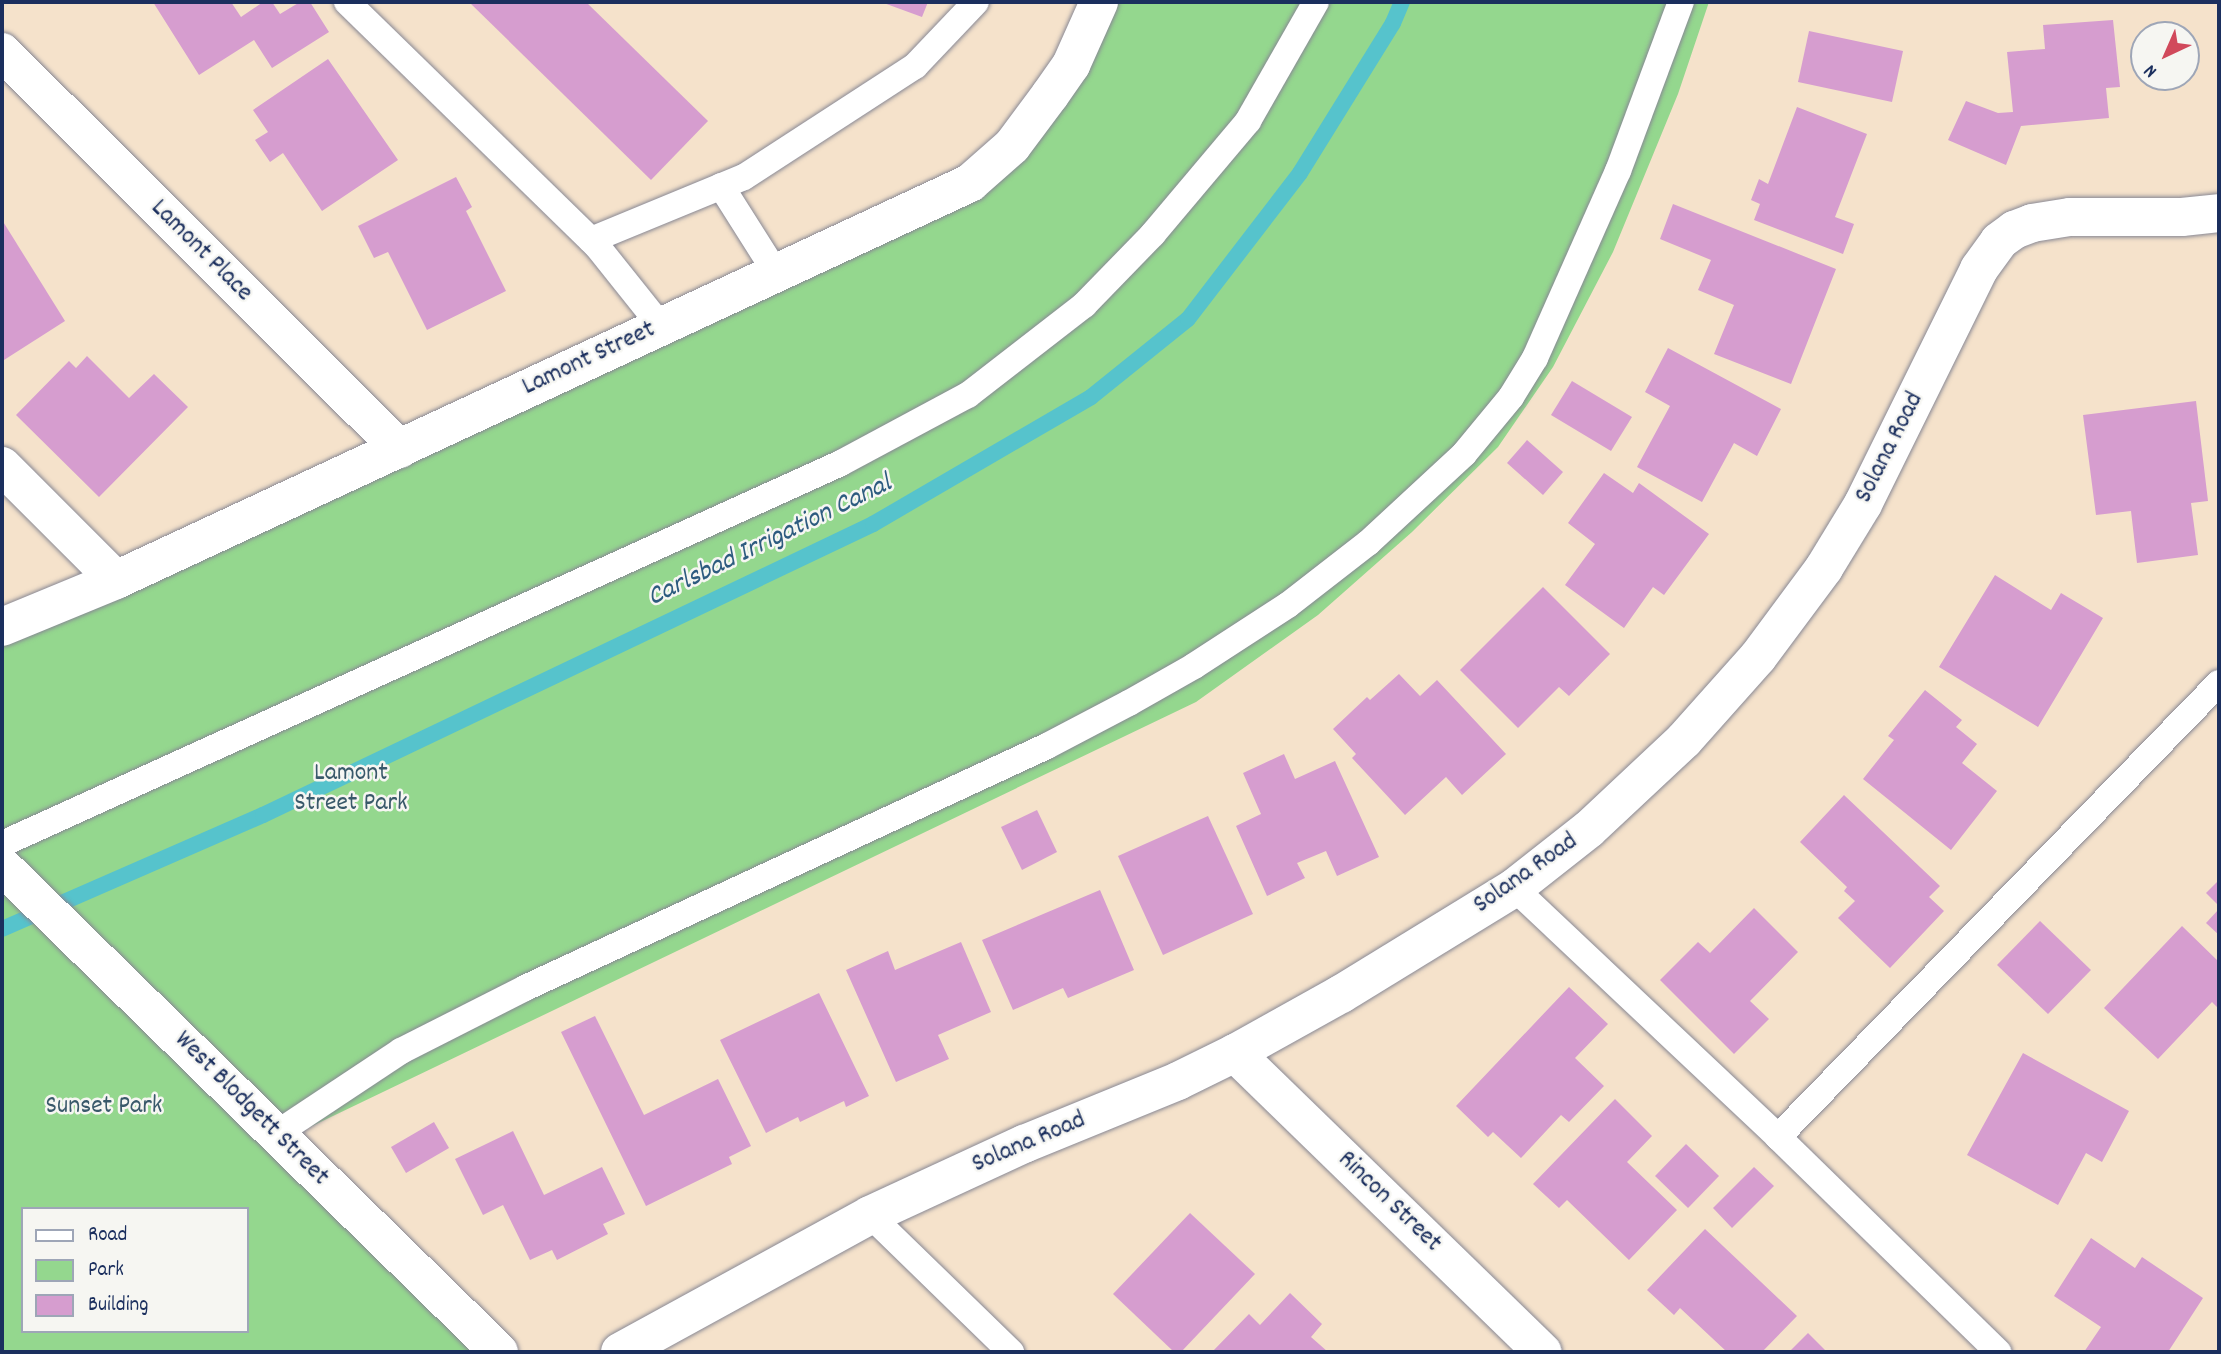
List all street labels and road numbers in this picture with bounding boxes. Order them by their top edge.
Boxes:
street label: Lamont Place [143,193,259,309]
street label: Lamont Street [518,315,660,403]
street label: Solana Road [1849,387,1931,509]
street label: Solana Road [1468,827,1584,921]
street label: West Blodgett Street [167,1025,335,1193]
street label: Solana Road [968,1105,1090,1181]
street label: Rincon Street [1330,1145,1448,1259]

